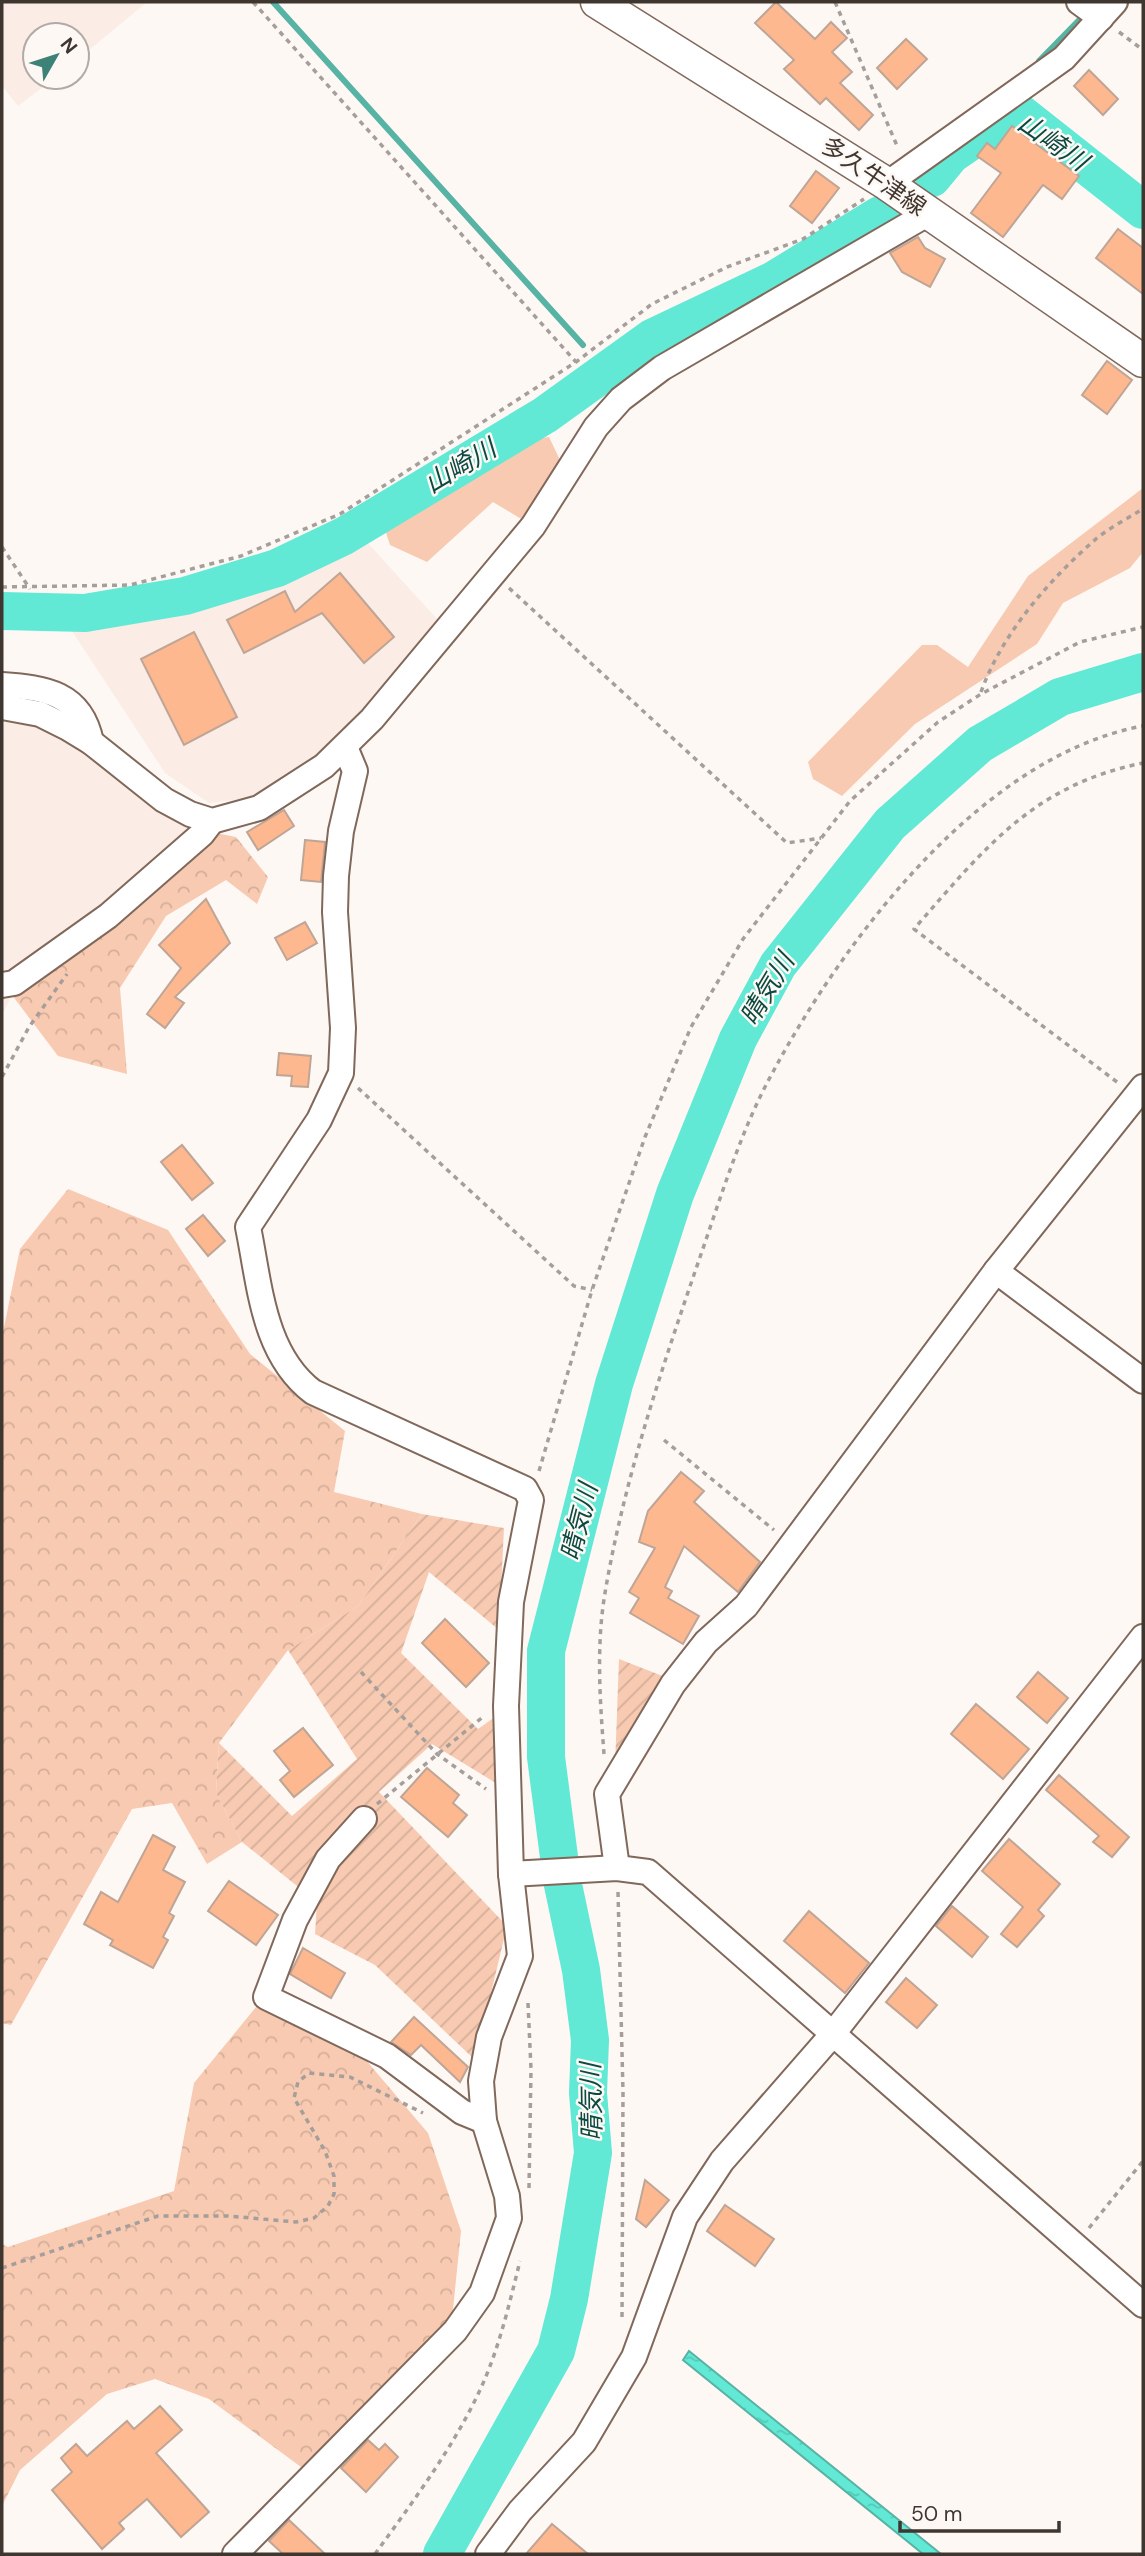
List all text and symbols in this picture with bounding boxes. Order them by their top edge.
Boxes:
north arrow [21,21,91,91]
text: N [55,32,83,59]
water label: 山崎川 [1011,106,1097,180]
street label: 多久牛津線 [816,130,932,222]
water label: 山崎川 [418,430,505,501]
water label: 晴気川 [732,944,803,1031]
water label: 晴気川 [553,1477,606,1564]
water label: 晴気川 [573,2060,609,2141]
scale bar [900,2490,1059,2534]
text: 50 m [911,2500,962,2528]

